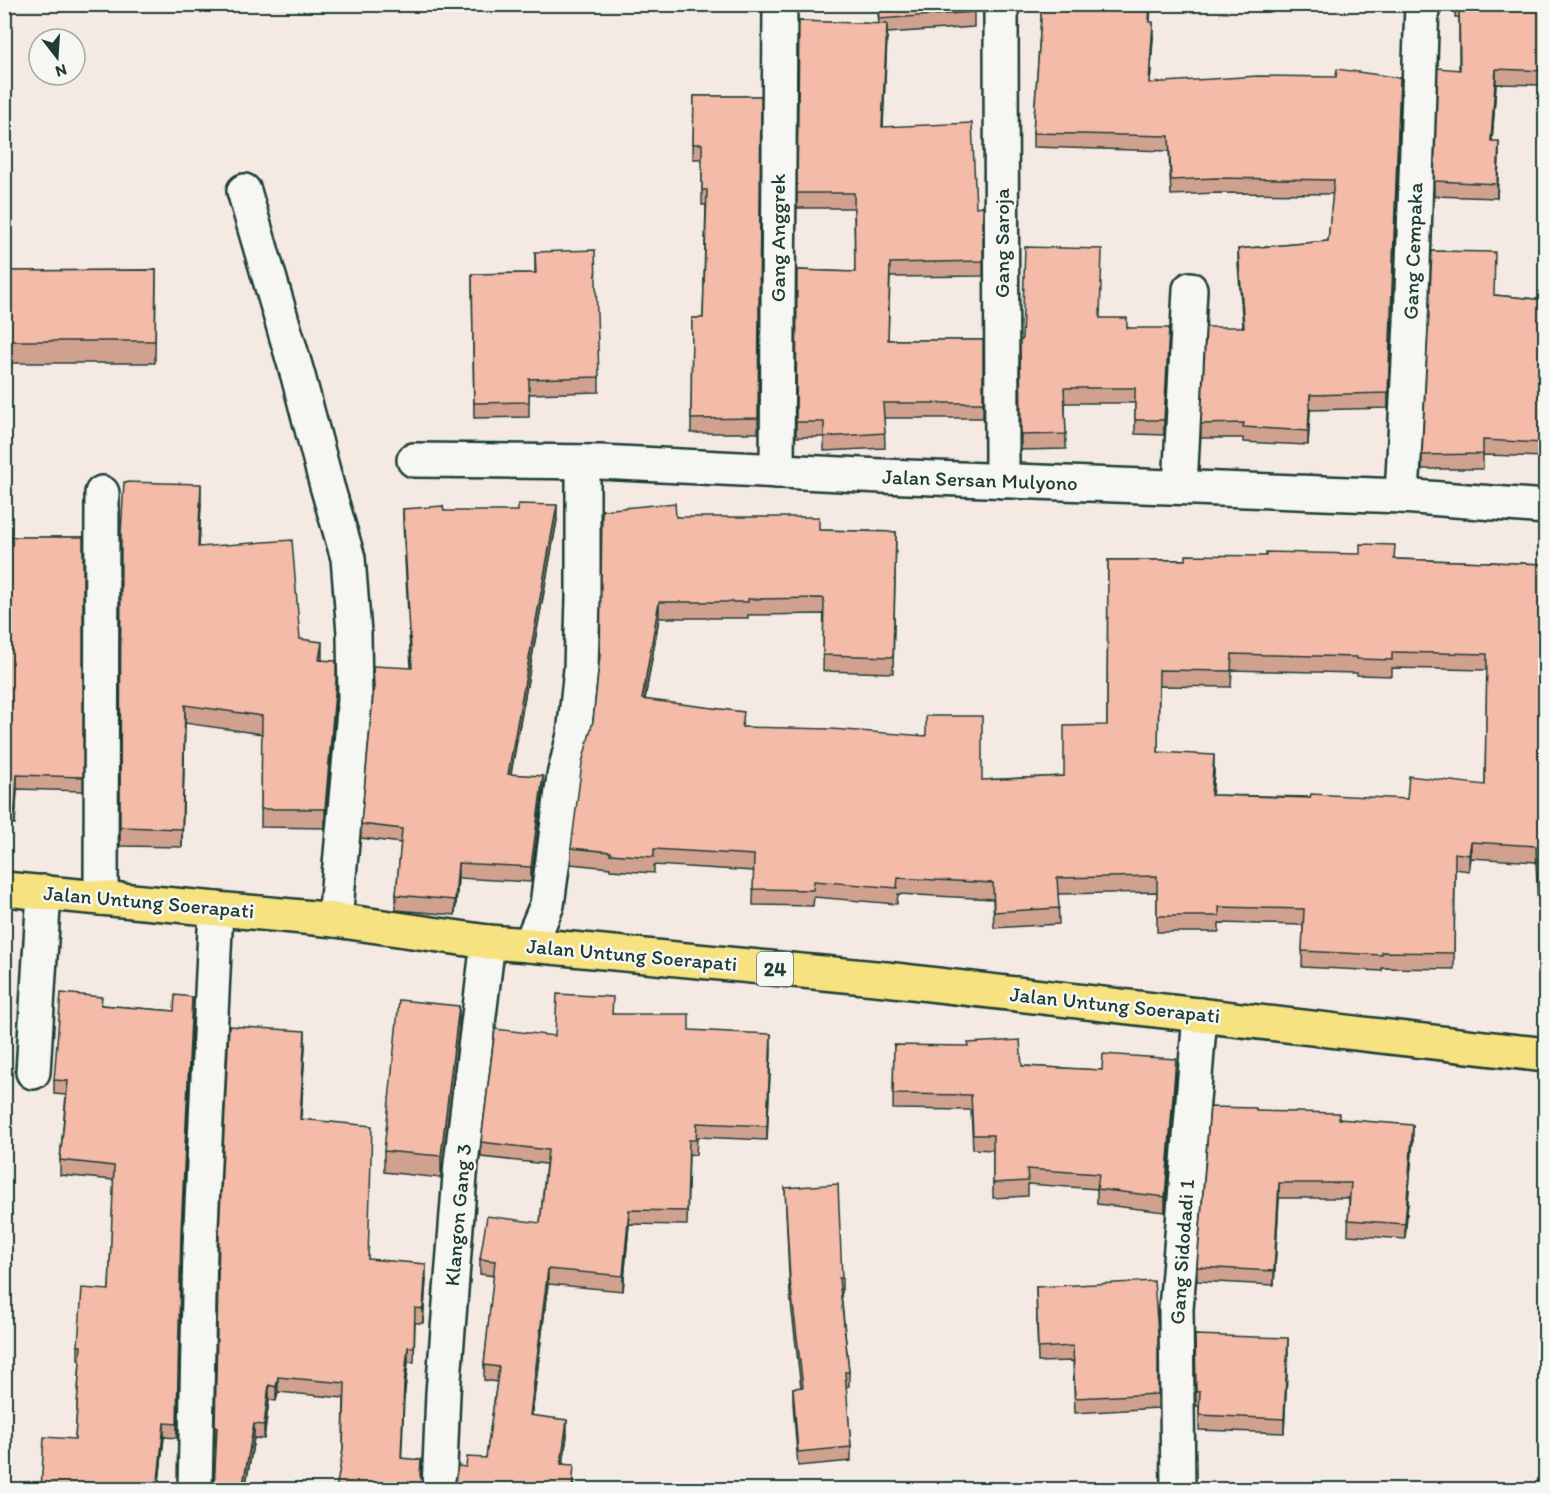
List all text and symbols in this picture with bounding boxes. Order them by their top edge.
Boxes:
north arrow [27,27,87,87]
text: N [53,60,69,82]
street label: Gang Anggrek [765,174,790,302]
street label: Gang Cempaka [1398,182,1427,320]
street label: Gang Saroja [989,188,1014,298]
street label: Jalan Sersan Mulyono [882,464,1078,495]
street label: Jalan Untung Soerapati [43,880,255,923]
street label: Jalan Untung Soerapati [526,933,738,976]
road number: 24 [757,952,793,986]
street label: Jalan Untung Soerapati [1009,981,1221,1028]
street label: Klangon Gang 3 [439,1143,476,1287]
street label: Gang Sidodadi 1 [1164,1178,1199,1325]

